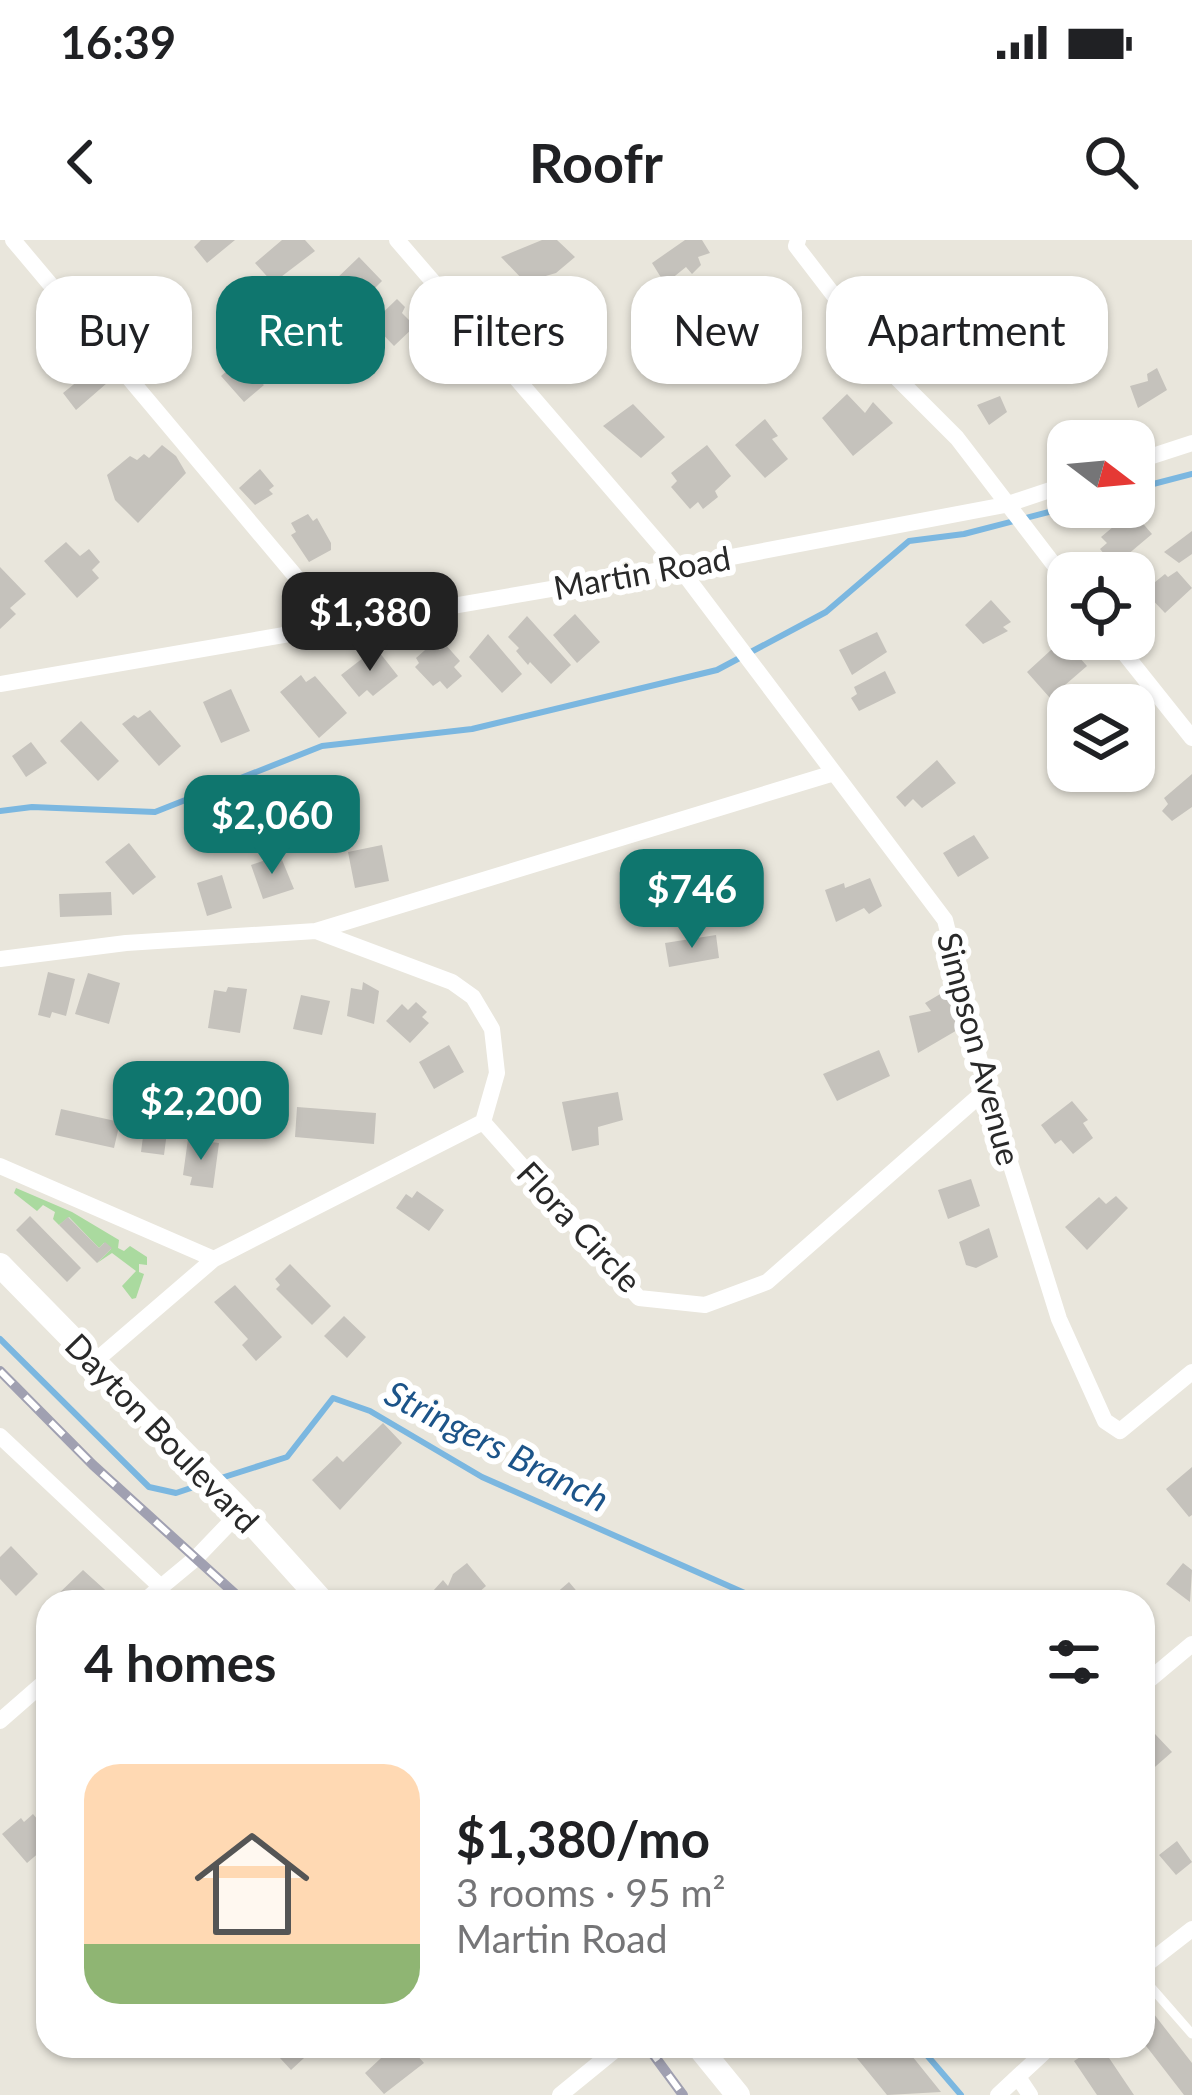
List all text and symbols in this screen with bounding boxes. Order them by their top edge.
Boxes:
text: 16:39 [60,15,176,69]
icon: back [48,129,114,195]
icon: search [1078,129,1144,195]
text: Roofr [529,130,663,195]
chip: Buy [36,276,192,384]
chip: Rent [216,276,385,384]
chip: Filters [409,276,607,384]
chip: New [631,276,802,384]
chip: Apartment [826,276,1108,384]
north arrow [1047,420,1155,528]
map controls [1047,420,1155,792]
street label: Martin Road [550,537,733,607]
button: locate [1047,552,1155,660]
pin: $1,380 [272,572,468,674]
text: $1,380 [309,588,431,634]
button: layers [1047,684,1155,792]
pin: $2,060 [174,775,370,877]
text: $2,060 [211,791,333,837]
pin: $746 [621,849,763,951]
text: $746 [647,865,737,911]
street label: Simpson Avenue [930,928,1030,1170]
pin: $2,200 [103,1061,299,1163]
text: $2,200 [140,1077,262,1123]
street label: Flora Circle [509,1153,650,1300]
street label: Dayton Boulevard [58,1325,268,1540]
water label: Stringers Branch [378,1370,616,1520]
icon: filters [1041,1629,1107,1695]
text: 4 homes [84,1632,276,1693]
text: $1,380/mo [456,1808,710,1869]
icon: home [180,1812,324,1956]
text: 3 rooms · 95 m² [456,1869,726,1915]
text: Martin Road [456,1915,667,1961]

